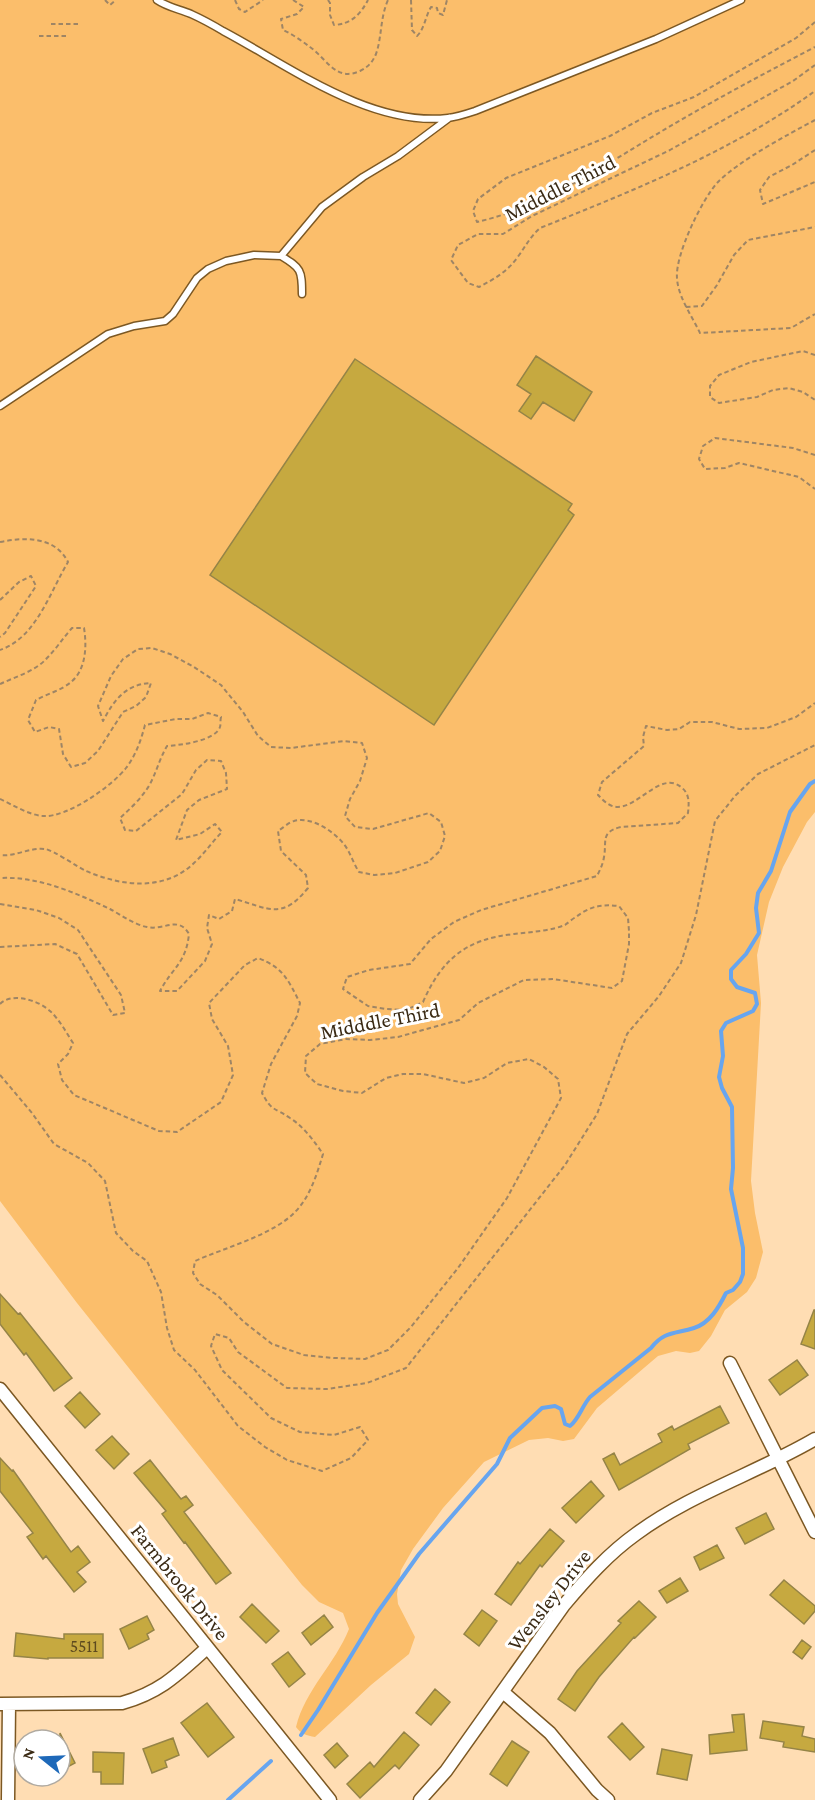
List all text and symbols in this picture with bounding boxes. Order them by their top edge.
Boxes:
street label: Midddle Third [501,150,619,226]
street label: Midddle Third [318,998,442,1044]
street label: Farmbrook Drive [126,1519,234,1645]
street label: Wensley Drive [502,1545,596,1655]
house number: 5511 [70,1636,98,1656]
north arrow [12,1728,72,1788]
text: N [18,1746,38,1761]

